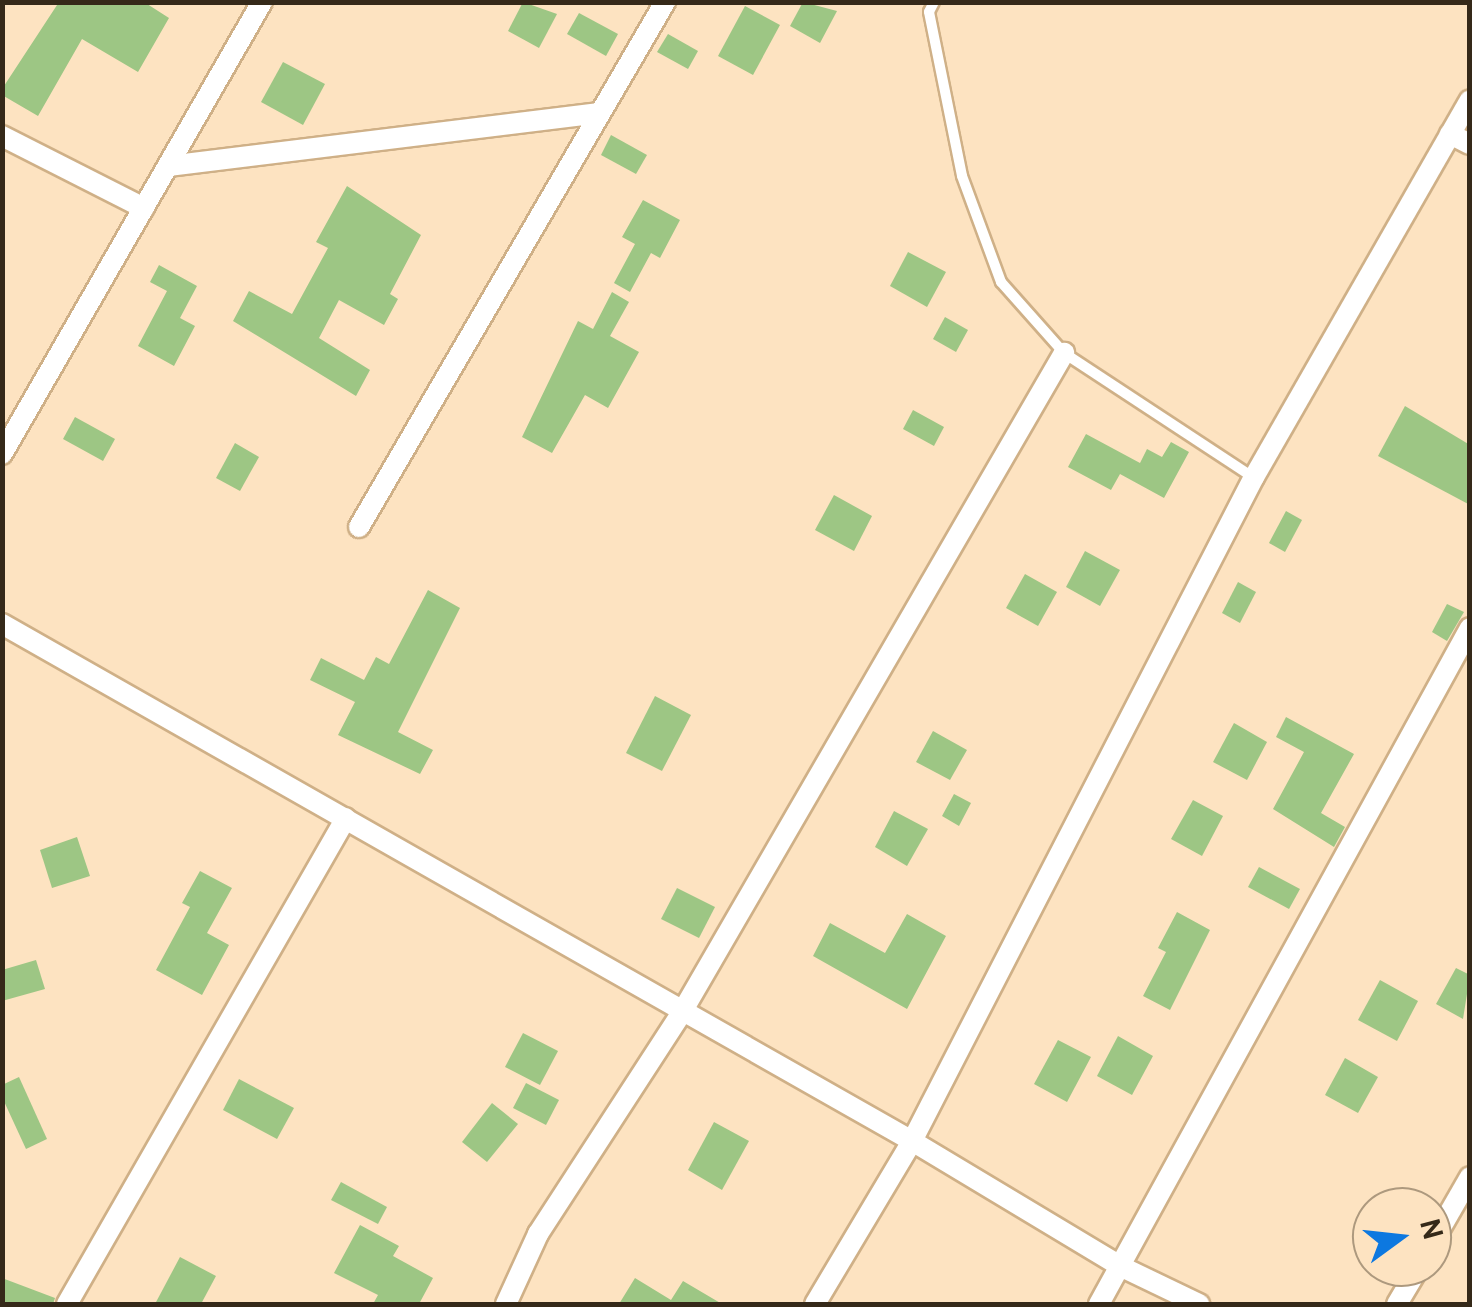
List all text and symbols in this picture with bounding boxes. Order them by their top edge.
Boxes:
north arrow [1352,1187,1452,1287]
text: N [1409,1215,1449,1244]

